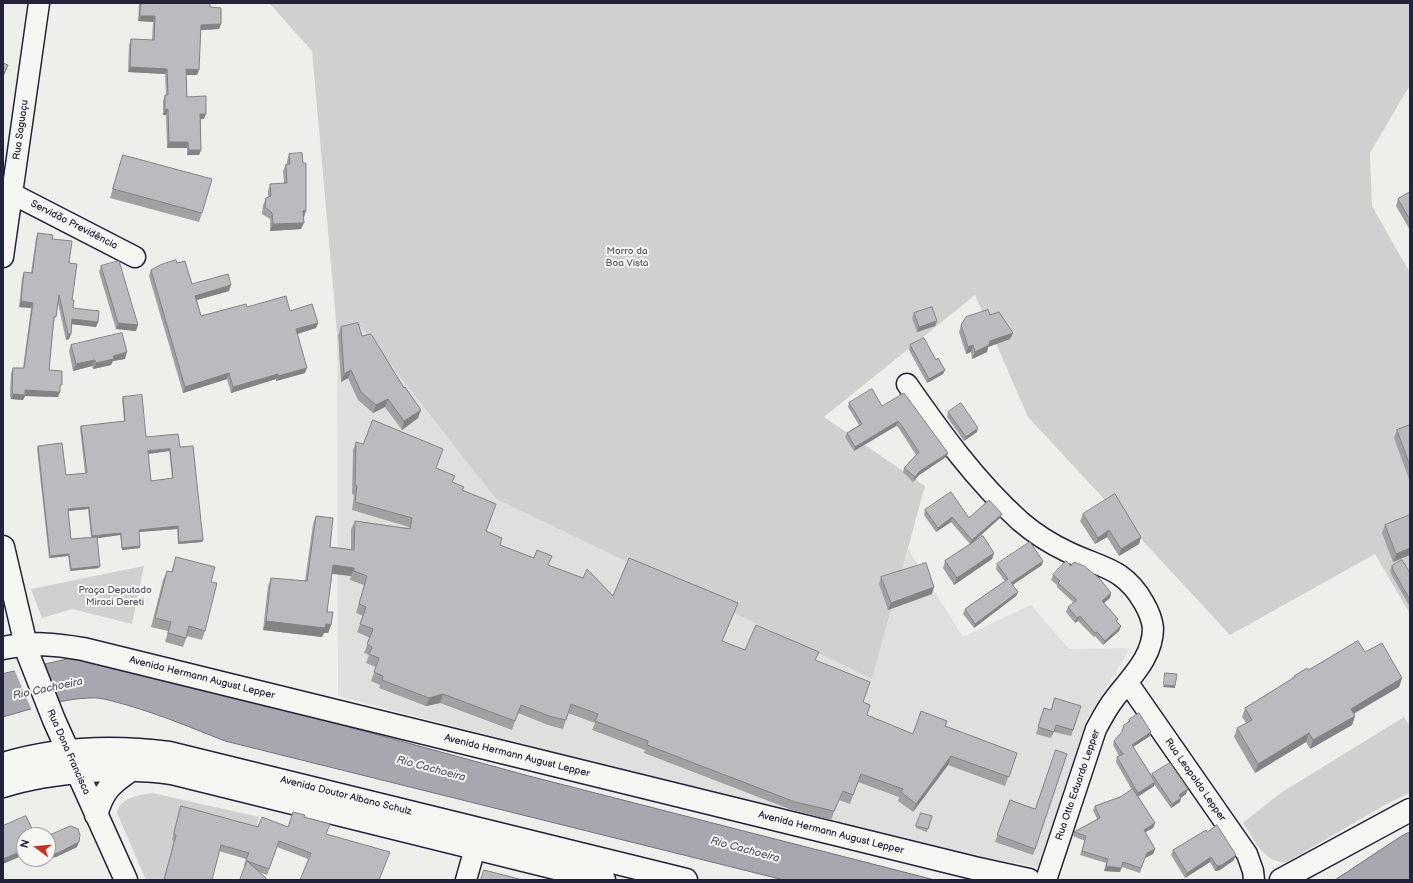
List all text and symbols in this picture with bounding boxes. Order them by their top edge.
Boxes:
street label: Rua Saguaçu [11,99,31,161]
street label: Servidão Previdência [29,198,119,252]
park label: Morro da Boa Vista [606,245,648,268]
park label: Praça Deputado Miraci Dereti [78,584,152,608]
street label: Avenida Hermann August Lepper [128,654,276,702]
water label: Rio Cachoeira [12,675,84,703]
street label: Rua Dona Francisca [44,707,92,797]
street label: Rua Otto Eduardo Lepper [1053,728,1103,842]
street label: Avenida Hermann August Lepper [443,732,591,780]
street label: Rua Leopoldo Lepper [1162,736,1228,824]
water label: Rio Cachoeira [395,753,467,785]
street label: Avenida Doutor Albano Schulz [279,774,413,818]
street label: Avenida Hermann August Lepper [757,809,905,857]
north arrow [16,827,56,867]
water label: Rio Cachoeira [709,834,781,866]
text: N [18,838,32,850]

